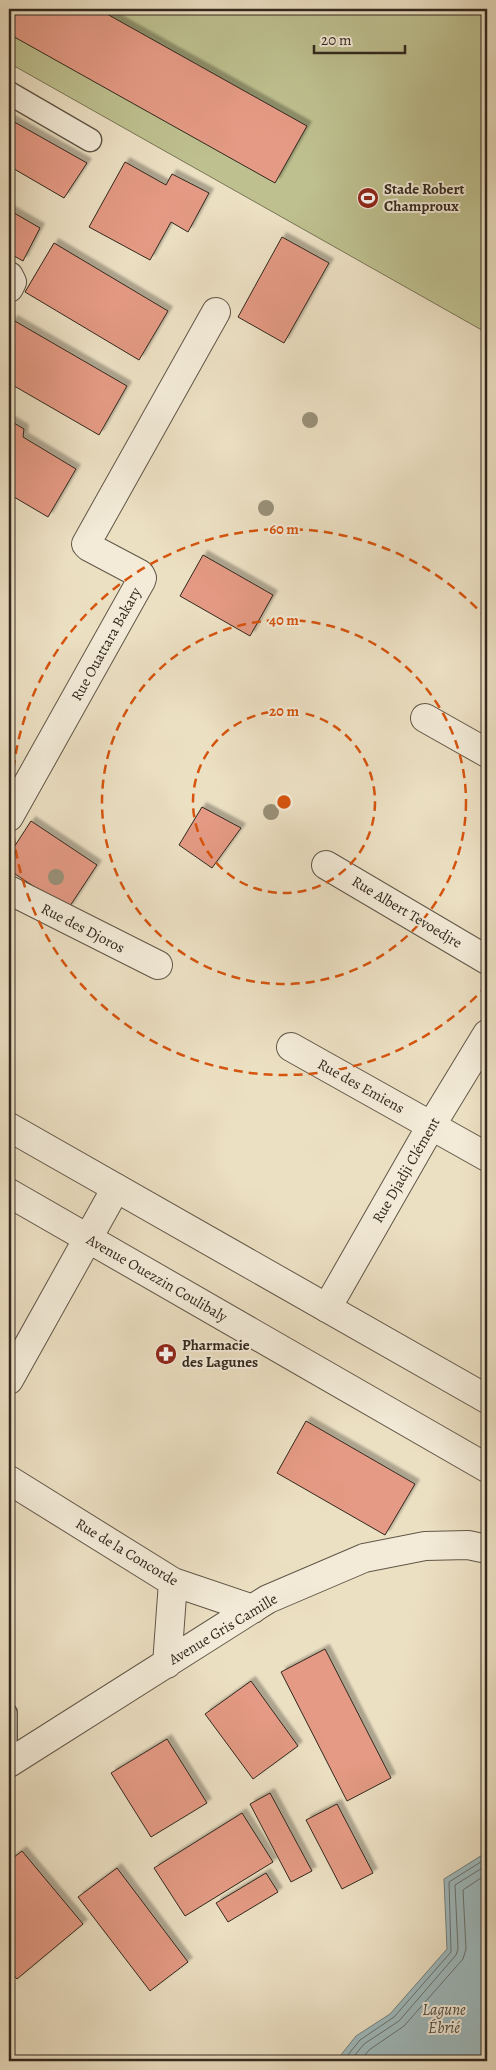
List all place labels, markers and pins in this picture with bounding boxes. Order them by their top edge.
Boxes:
place label: Stade Robert Champroux [384,179,465,216]
sports icon: Stade Robert Champroux [356,186,380,210]
centre of rings [275,793,293,811]
place label: Pharmacie des Lagunes [182,1335,258,1372]
pharmacy icon: Pharmacie des Lagunes [154,1342,178,1366]

